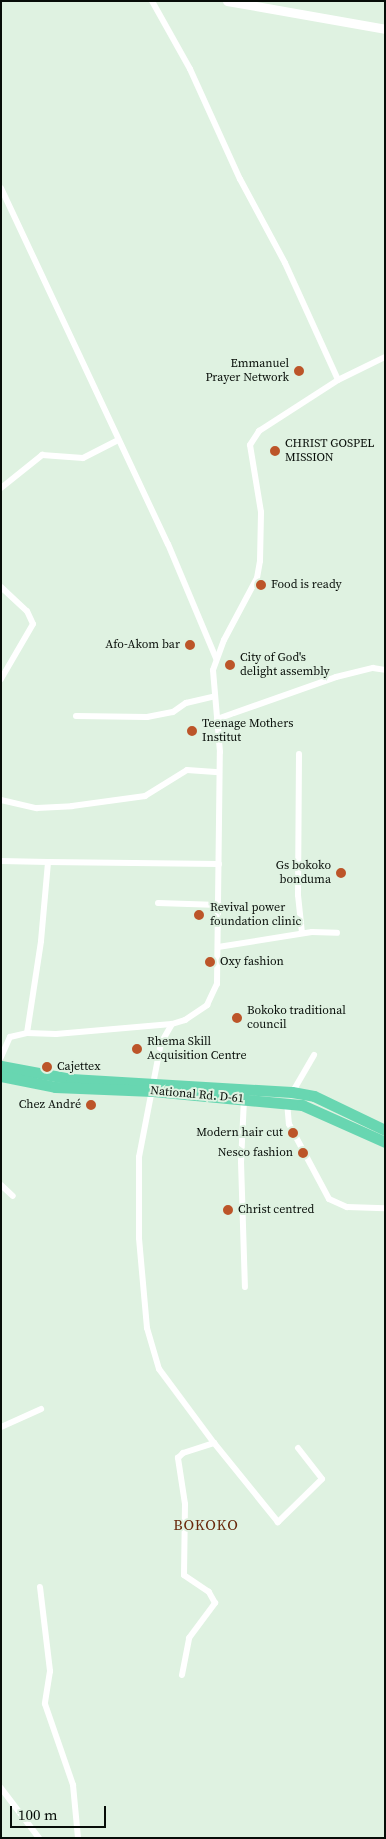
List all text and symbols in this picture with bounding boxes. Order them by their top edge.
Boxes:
place label: Emmanuel Prayer Network [205,357,289,385]
marker: Emmanuel Prayer Network [293,365,305,377]
place label: CHRIST GOSPEL MISSION [285,437,375,465]
marker: CHRIST GOSPEL MISSION [269,445,281,457]
place label: Food is ready [271,578,342,592]
marker: Food is ready [255,579,267,591]
place label: Afo-Akom bar [105,638,180,652]
marker: Afo-Akom bar [184,639,196,651]
place label: City of God's delight assembly [240,651,330,679]
marker: City of God's delight assembly [224,659,236,671]
place label: Teenage Mothers Institut [202,717,293,745]
marker: Teenage Mothers Institut [186,725,198,737]
place label: Gs bokoko bonduma [276,859,331,887]
marker: Gs bokoko bonduma [335,867,347,879]
place label: Revival power foundation clinic [210,901,301,929]
marker: Revival power foundation clinic [192,908,206,922]
place label: Oxy fashion [220,955,284,969]
marker: Oxy fashion [204,956,216,968]
place label: Bokoko traditional council [247,1004,346,1032]
marker: Bokoko traditional council [231,1012,243,1024]
place label: Rhema Skill Acquisition Centre [147,1035,247,1063]
marker: Rhema Skill Acquisition Centre [131,1043,143,1055]
place label: Cajettex [57,1060,100,1074]
marker: Cajettex [41,1061,53,1073]
street label: National Rd. D-61 [150,1084,244,1106]
place label: Chez André [19,1098,81,1112]
marker: Chez André [85,1099,97,1111]
place label: Modern hair cut [196,1126,283,1140]
marker: Modern hair cut [287,1127,299,1139]
place label: Nesco fashion [218,1146,293,1160]
marker: Nesco fashion [297,1147,309,1159]
place label: Christ centred [238,1203,314,1217]
marker: Christ centred [222,1204,234,1216]
district label: BOKOKO [173,1516,239,1534]
scale bar [12,1796,109,1828]
text: 100 m [18,1804,58,1825]

